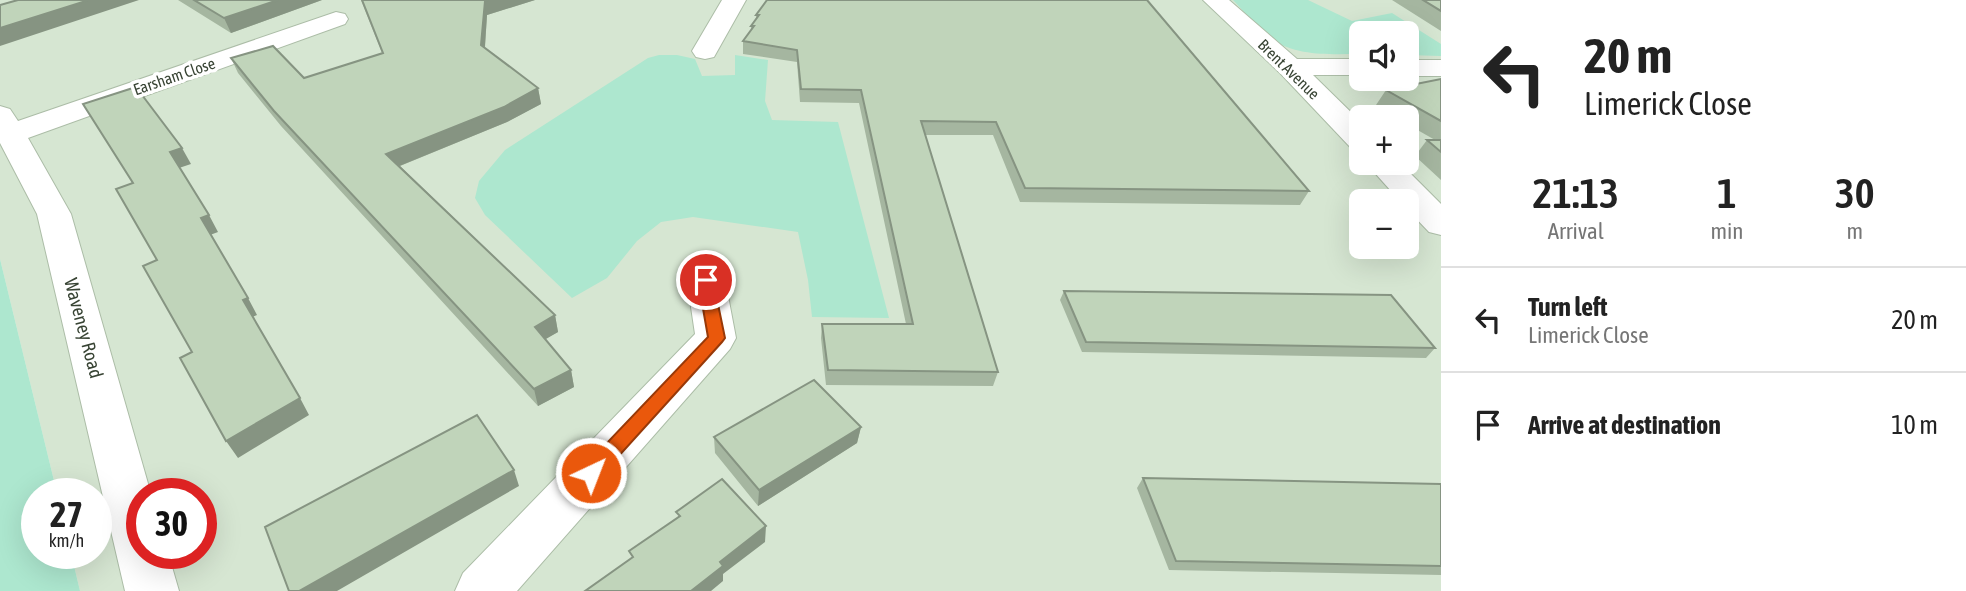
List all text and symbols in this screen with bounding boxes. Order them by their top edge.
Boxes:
map controls [1349,21,1419,259]
button: sound [1349,21,1419,91]
text: 20 m [1584,27,1672,83]
icon: left [1469,28,1560,119]
street label: Brent Avenue [1255,35,1323,103]
street label: Earsham Close [131,54,217,98]
text: Limerick Close [1584,85,1752,122]
button: + [1349,105,1419,175]
text: 21:13 [1533,169,1619,217]
text: 1 [1717,169,1737,217]
text: 30 [1835,169,1874,217]
button: − [1349,189,1419,259]
text: Arrival [1548,218,1604,244]
text: min [1710,218,1743,244]
text: m [1846,218,1863,244]
pin [676,250,736,310]
icon: arrive [687,261,725,299]
street label: Waveney Road [60,276,108,380]
text: Turn left [1528,292,1608,322]
icon: left [1469,301,1507,339]
text: 20 m [1891,305,1938,335]
text: Limerick Close [1528,322,1649,348]
icon: arrive [1469,406,1507,444]
text: Arrive at destination [1528,410,1721,440]
text: 10 m [1891,410,1938,440]
position arrow [554,436,628,510]
speed limit sign: 30 [126,478,217,569]
text: 27 [50,494,83,534]
text: km/h [49,530,84,551]

